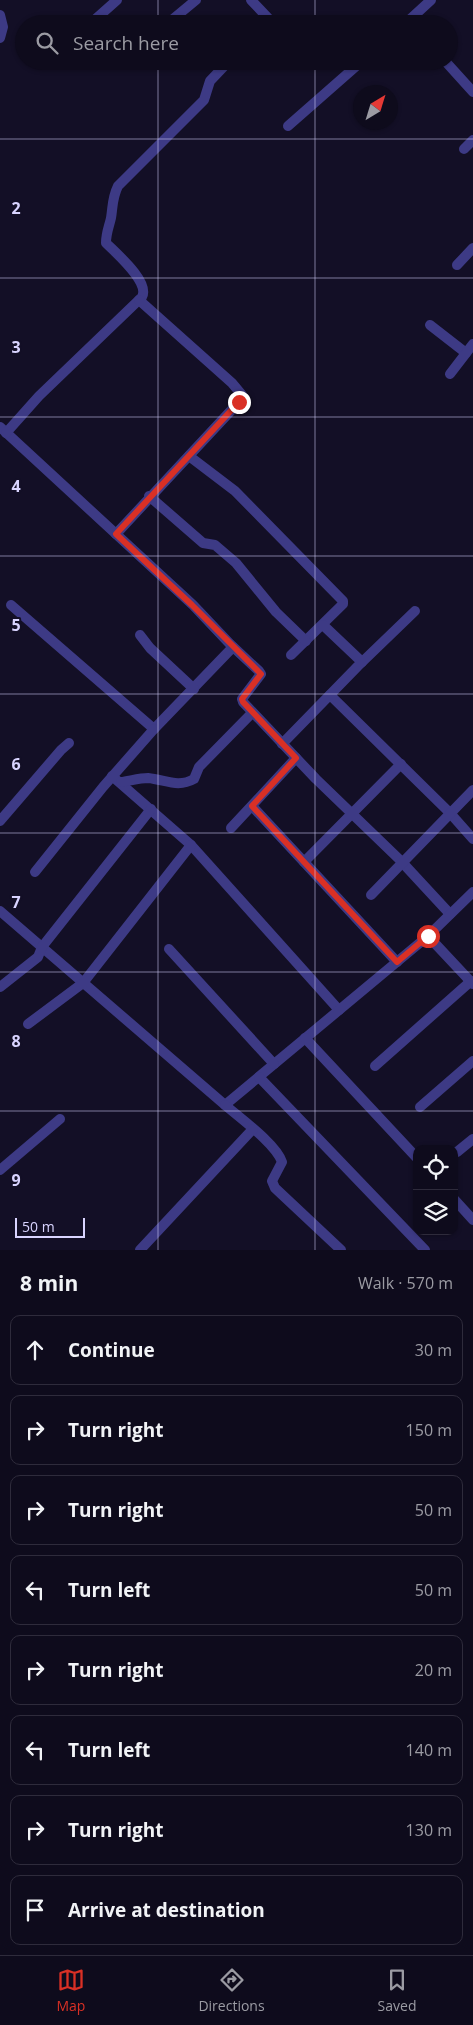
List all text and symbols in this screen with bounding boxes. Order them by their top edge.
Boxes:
search box [15,15,458,70]
icon: search [33,29,61,57]
text: Search here [73,30,179,56]
north arrow [353,85,398,130]
text: 2 [11,197,21,219]
text: 3 [11,336,21,358]
route end [228,391,251,414]
text: 4 [11,475,21,497]
text: 5 [11,614,21,636]
text: 6 [11,753,21,775]
text: 7 [11,891,21,913]
route start [417,925,440,948]
text: 8 [11,1030,21,1052]
map controls [413,1145,458,1235]
button: locate [413,1145,458,1190]
text: 9 [11,1169,21,1191]
button: layers [413,1190,458,1235]
scale bar [15,1215,85,1238]
text: 50 m [22,1217,55,1236]
text: 8 min [20,1269,78,1297]
text: Walk · 570 m [358,1272,453,1294]
icon: ahead [21,1336,49,1364]
text: Continue [68,1337,155,1363]
text: 30 m [415,1339,452,1361]
icon: right [21,1416,49,1444]
text: Turn right [68,1417,163,1443]
text: 150 m [406,1419,452,1441]
icon: right [21,1496,49,1524]
text: Turn right [68,1497,163,1523]
text: 50 m [415,1499,452,1521]
icon: left [21,1576,49,1604]
text: Turn left [68,1577,150,1603]
text: 50 m [415,1579,452,1601]
icon: right [21,1656,49,1684]
text: Turn right [68,1657,163,1683]
text: 20 m [415,1659,452,1681]
icon: left [21,1736,49,1764]
text: Turn left [68,1737,150,1763]
text: 140 m [406,1739,452,1761]
icon: right [21,1816,49,1844]
text: Turn right [68,1817,163,1843]
text: 130 m [406,1819,452,1841]
icon: arrive [21,1896,49,1924]
text: Arrive at destination [68,1897,265,1923]
tab: Map [56,1966,85,2015]
tab: Directions [198,1966,265,2015]
tab: Saved [378,1966,416,2015]

